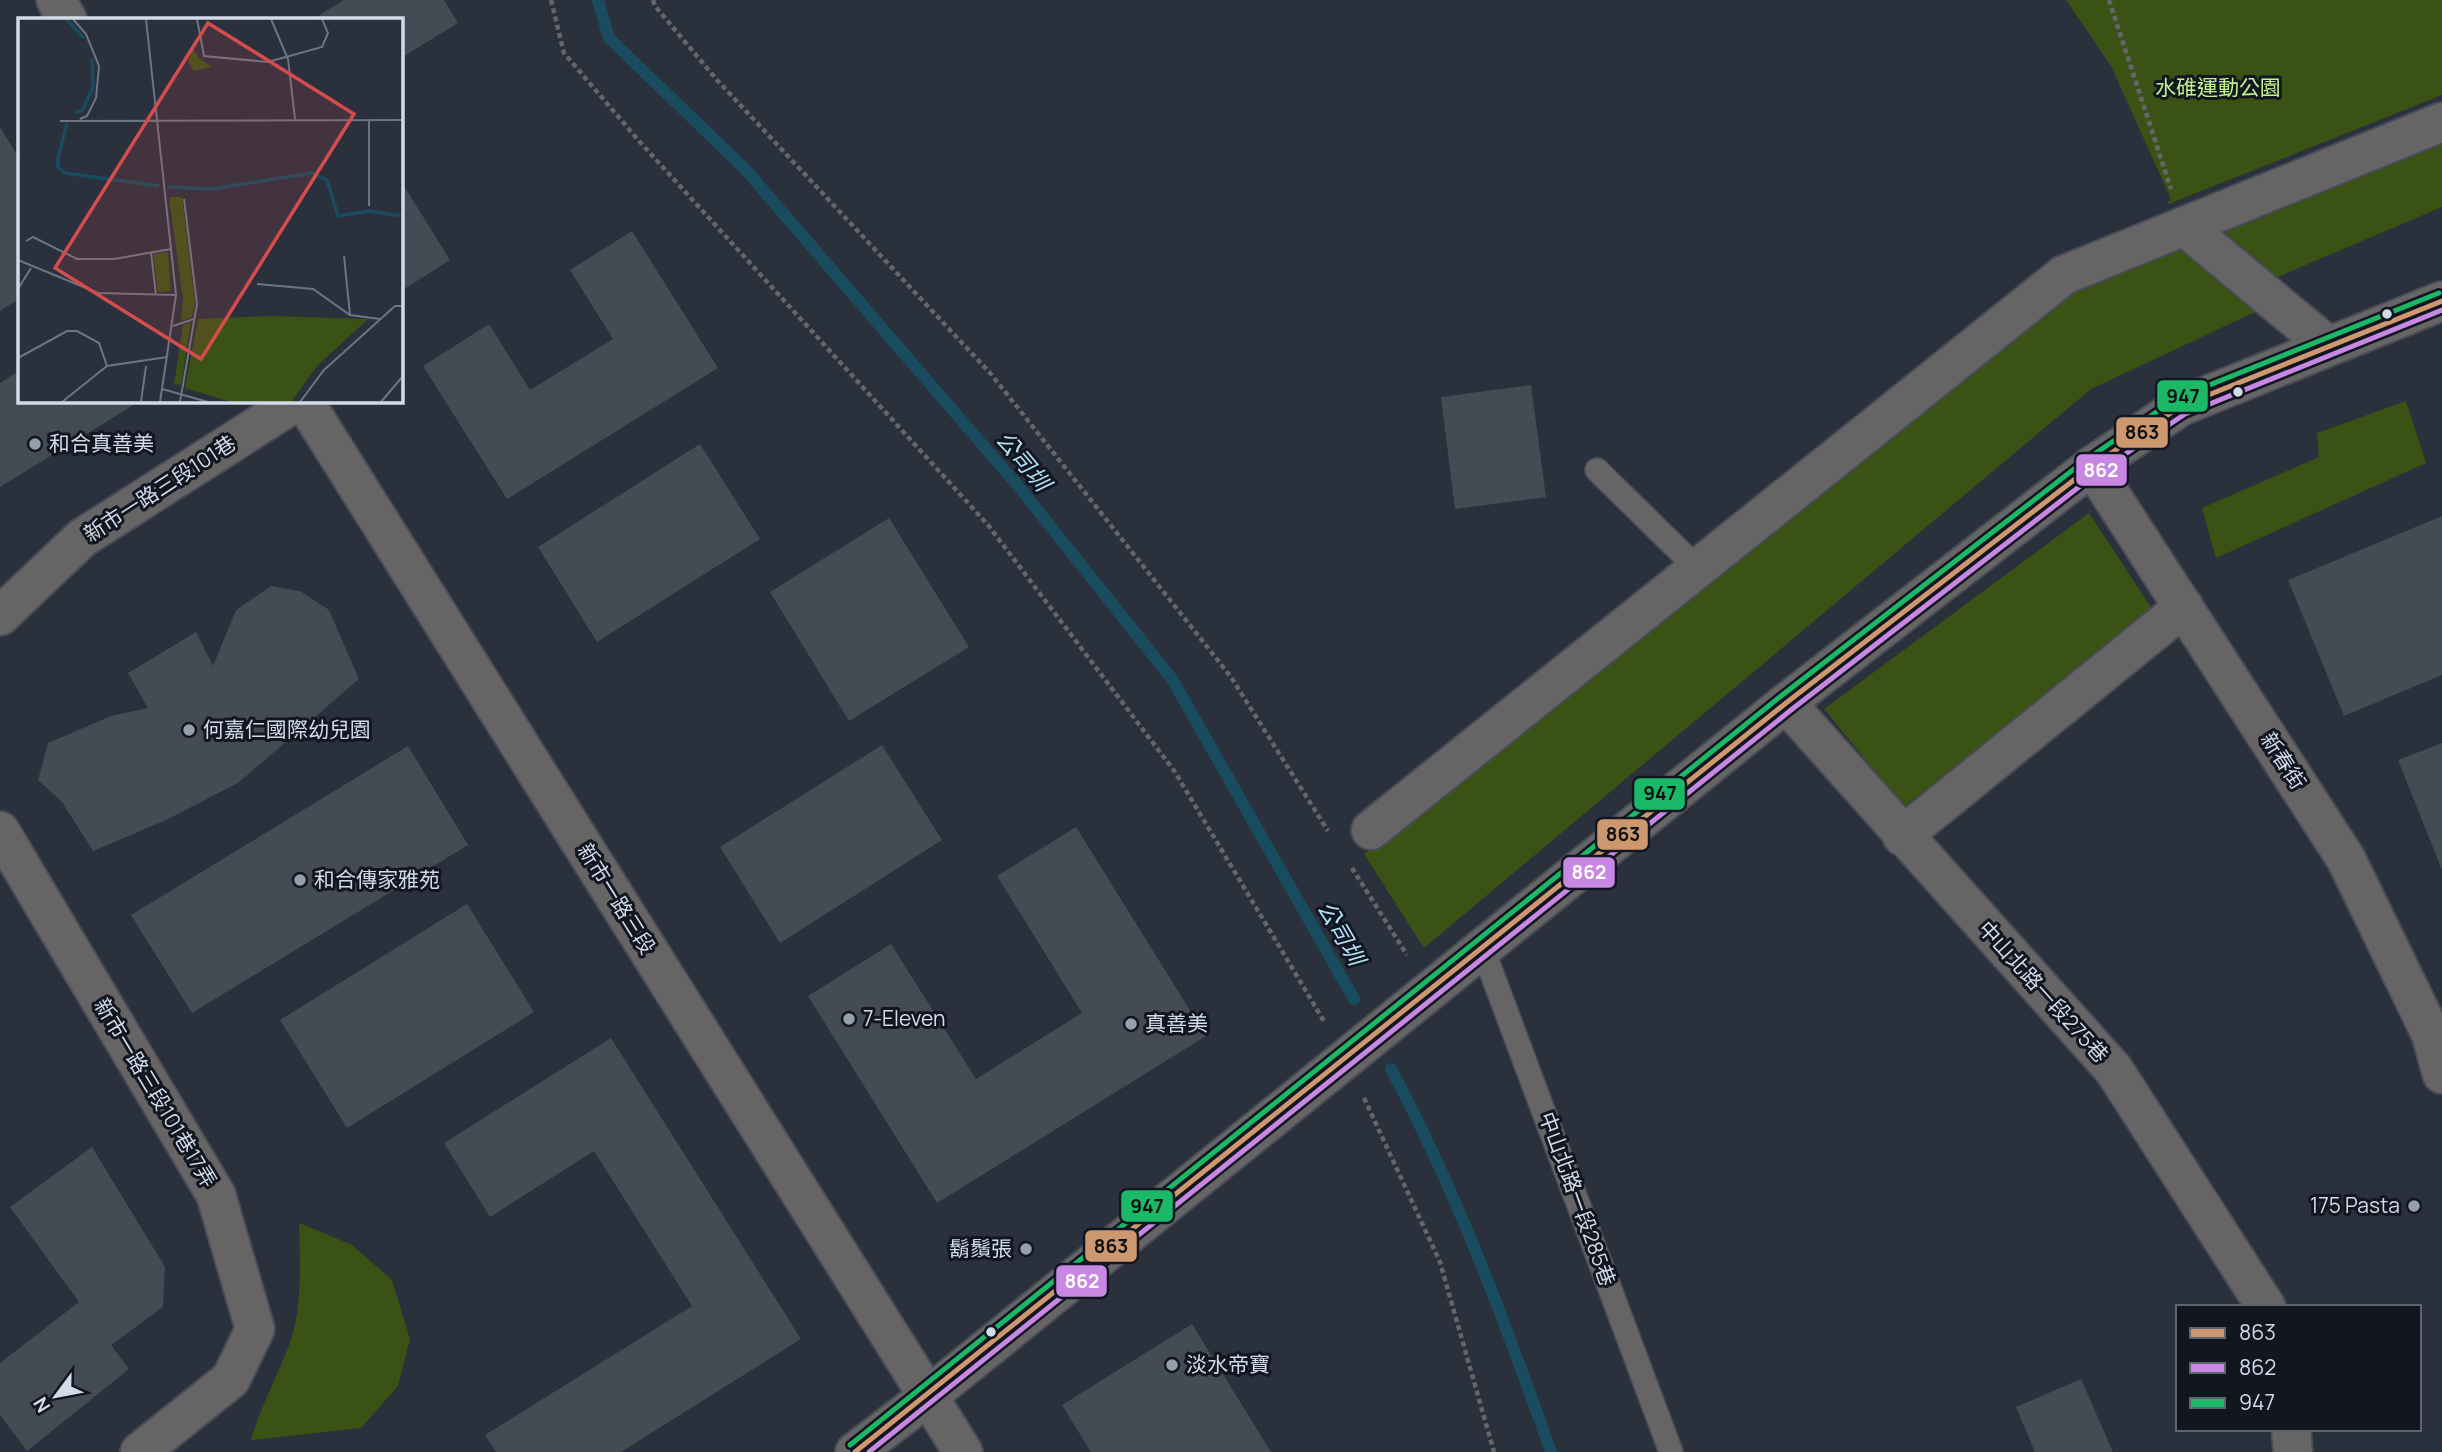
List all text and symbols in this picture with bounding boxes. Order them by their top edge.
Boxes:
inset map [18,18,402,402]
park label: 水碓運動公園 [2155,73,2281,101]
unlabelled marker [2380,307,2394,321]
line badge: 947 [2156,379,2209,413]
text: 947 [2166,383,2200,409]
unlabelled marker [2231,385,2245,399]
line badge: 863 [2115,416,2169,449]
text: 863 [2125,419,2159,445]
water label: 公司圳 [989,424,1060,499]
street label: 新市一路三段101巷 [78,428,241,548]
place label: 和合真善美 [49,429,154,457]
marker: 和合真善美 [27,436,43,452]
line badge: 862 [2075,453,2128,487]
text: 862 [2084,457,2118,483]
place label: 何嘉仁國際幼兒園 [203,715,371,743]
marker: 何嘉仁國際幼兒園 [181,722,197,738]
street label: 新春街 [2255,726,2313,794]
line badge: 947 [1633,777,1686,811]
text: 947 [1643,780,1677,806]
line badge: 863 [1596,818,1649,851]
text: 863 [1606,821,1640,847]
street label: 新市一路三段 [572,838,662,959]
line badge: 862 [1562,856,1616,889]
text: 862 [1572,859,1606,885]
place label: 和合傳家雅苑 [314,865,440,893]
marker: 和合傳家雅苑 [292,872,308,888]
water label: 公司圳 [1311,895,1374,973]
street label: 中山北路一段275巷 [1973,914,2115,1068]
street label: 新市一路三段101巷17弄 [88,993,223,1192]
place label: 7-Eleven [863,1004,946,1032]
place label: 真善美 [1145,1009,1208,1037]
marker: 7-Eleven [841,1011,857,1027]
marker: 真善美 [1123,1016,1139,1032]
street label: 中山北路一段285巷 [1533,1108,1622,1290]
line badge: 947 [1120,1189,1174,1223]
place label: 175 Pasta [2310,1191,2400,1219]
text: 947 [1130,1193,1164,1219]
marker: 175 Pasta [2406,1198,2422,1214]
line badge: 863 [1084,1229,1138,1263]
text: 863 [1094,1233,1128,1259]
place label: 鬍鬚張 [949,1234,1012,1262]
marker: 鬍鬚張 [1018,1241,1034,1257]
line badge: 862 [1055,1264,1108,1298]
text: 862 [1065,1268,1099,1294]
legend [2176,1305,2421,1431]
text: 863 [2239,1318,2276,1346]
unlabelled marker [984,1325,998,1339]
place label: 淡水帝寶 [1186,1350,1270,1378]
text: 862 [2239,1353,2276,1381]
marker: 淡水帝寶 [1164,1357,1180,1373]
north arrow [21,1361,91,1431]
text: 947 [2239,1388,2275,1416]
text: N [27,1392,56,1418]

